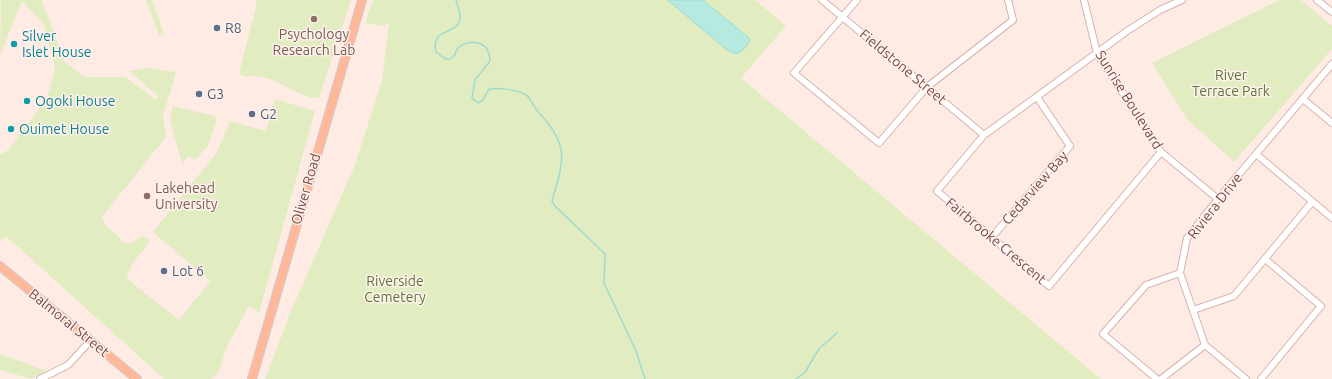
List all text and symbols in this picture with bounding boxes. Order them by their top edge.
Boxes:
marker: Psychology Research Lab [309,14,319,24]
place label: R8 [225,20,242,36]
marker: R8 [212,23,222,33]
place label: Psychology Research Lab [273,26,355,58]
street label: Fieldstone Street [856,26,950,108]
place label: Silver Islet House [22,28,92,60]
marker: Silver Islet House [9,39,19,49]
street label: Sunrise Boulevard [1092,48,1166,152]
park label: River Terrace Park [1192,67,1270,100]
place label: G3 [207,86,224,102]
marker: G3 [194,89,204,99]
place label: Ogoki House [35,93,116,109]
marker: Ogoki House [22,96,32,106]
place label: G2 [260,106,277,122]
marker: G2 [247,109,257,119]
place label: Ouimet House [19,121,110,137]
marker: Ouimet House [6,124,16,134]
street label: Cedarview Bay [998,148,1072,228]
street label: Oliver Road [288,151,324,227]
street label: Riviera Drive [1184,170,1246,242]
place label: Lakehead University [155,180,218,212]
marker: Lakehead University [142,191,152,201]
street label: Fairbrooke Crescent [942,194,1050,288]
place label: Lot 6 [172,263,204,279]
marker: Lot 6 [159,266,169,276]
park label: Riverside Cemetery [364,273,426,306]
street label: Balmoral Street [25,285,113,361]

